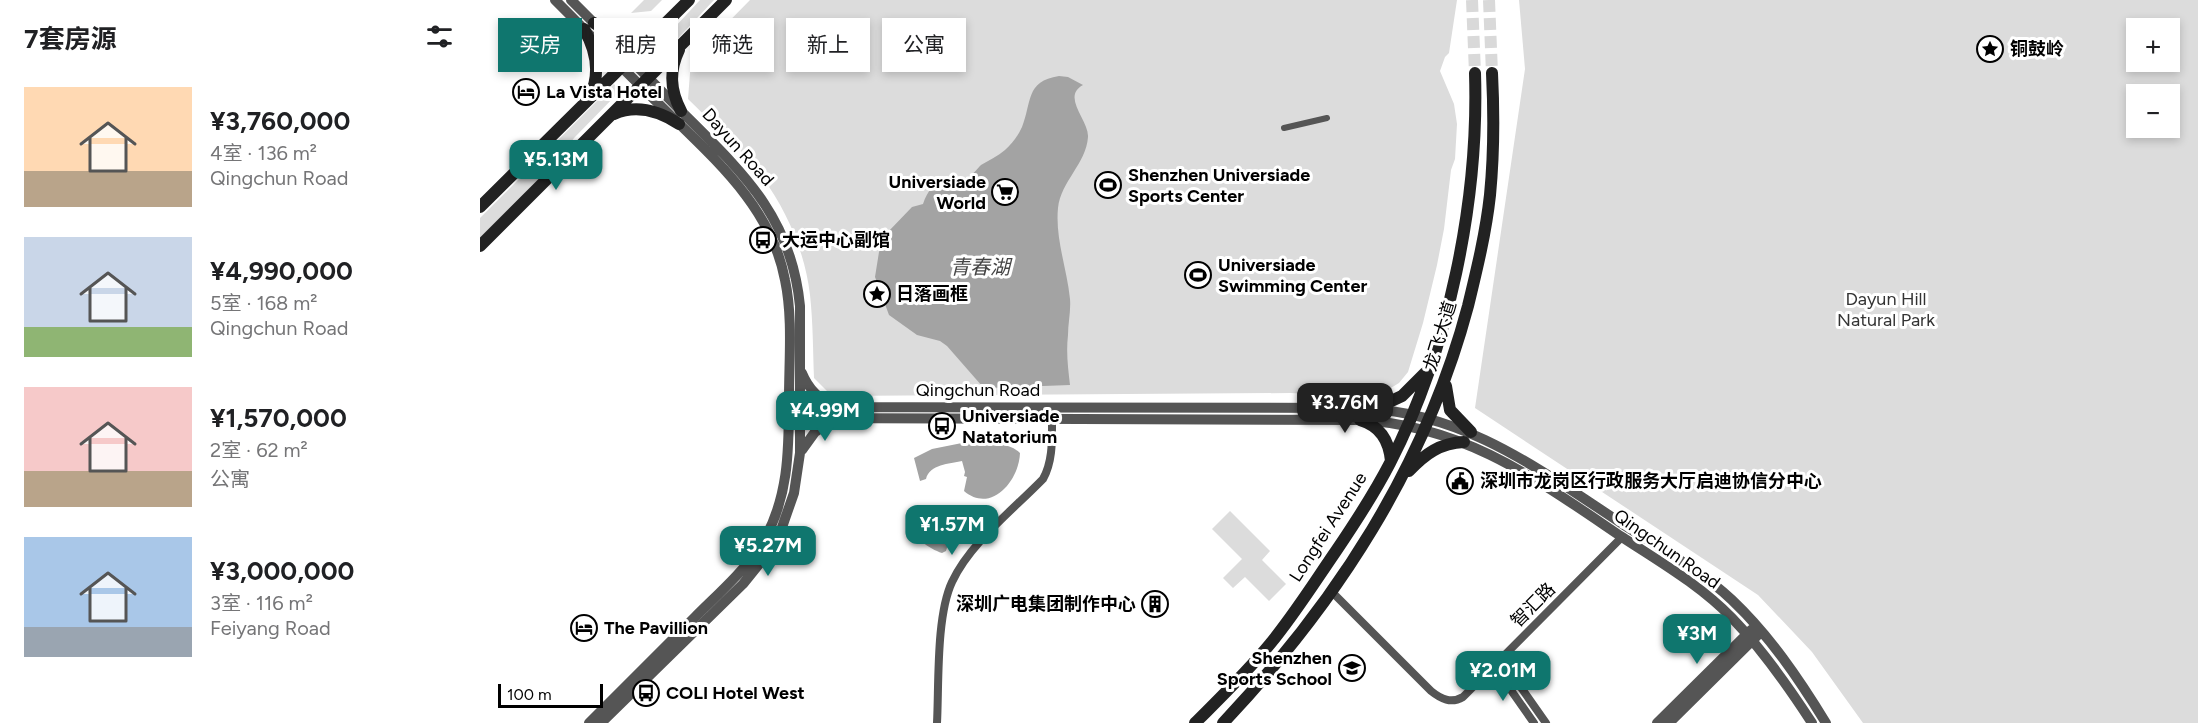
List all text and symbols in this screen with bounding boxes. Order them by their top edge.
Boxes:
chip: 买房 [498,18,582,72]
chip: 租房 [594,18,678,72]
chip: 筛选 [690,18,774,72]
chip: 新上 [786,18,870,72]
chip: 公寓 [882,18,966,72]
map controls [2126,18,2180,138]
button: + [2126,18,2180,72]
icon: filters [423,20,456,53]
text: 7套房源 [24,23,116,55]
place icon: 铜鼓岭 [1975,34,2005,64]
place label: 铜鼓岭 [2010,38,2064,60]
hotel icon: La Vista Hotel [511,77,541,107]
place label: La Vista Hotel [546,81,662,103]
button: − [2126,84,2180,138]
street label: Dayun Road [697,104,779,190]
text: ¥3,760,000 [210,105,350,137]
icon: home [72,111,144,183]
pin: ¥5.13M [507,140,605,191]
text: 4室 · 136 m² [210,141,317,165]
text: ¥5.13M [523,147,589,171]
place label: Shenzhen Universiade Sports Center [1128,164,1310,207]
text: Qingchun Road [210,166,348,190]
sports icon: Shenzhen Universiade Sports Center [1093,170,1123,200]
place label: Universiade World [888,171,986,214]
supermarket icon: Universiade World [990,177,1020,207]
bus stop icon: 大运中心副馆 [748,225,778,255]
place label: 大运中心副馆 [782,229,890,251]
place label: Universiade Swimming Center [1218,254,1367,297]
text: ¥4,990,000 [210,255,353,287]
water label: 青春湖 [950,255,1013,279]
sports icon: Universiade Swimming Center [1183,260,1213,290]
icon: home [72,261,144,333]
place icon: 日落画框 [862,279,892,309]
place label: 日落画框 [896,283,968,305]
park label: Dayun Hill Natural Park [1837,288,1935,331]
text: 5室 · 168 m² [210,291,318,315]
street label: 龙飞大道 [1419,298,1461,374]
text: Qingchun Road [210,316,348,340]
street label: Qingchun Road [916,379,1040,401]
pin: ¥3.76M [1296,383,1394,434]
text: ¥3.76M [1311,390,1379,414]
pin: ¥4.99M [776,391,874,442]
text: ¥4.99M [790,398,860,422]
text: ¥1,570,000 [210,402,347,434]
place label: Universiade Natatorium [962,405,1060,448]
icon: home [72,411,144,483]
bus stop icon: Universiade Natatorium [927,411,957,441]
text: 2室 · 62 m² [210,438,308,462]
public building icon: 深圳市龙岗区行政服务大厅启迪协信分中心 [1445,466,1475,496]
text: 公寓 [210,467,250,491]
street label: Longfei Avenue [1284,468,1372,586]
place label: 深圳市龙岗区行政服务大厅启迪协信分中心 [1480,470,1822,492]
street label: Qingchun Road [1610,504,1724,594]
pin: ¥1.57M [903,505,1001,556]
text: ¥1.57M [919,512,985,536]
pin: ¥5.27M [719,526,817,577]
text: ¥5.27M [734,533,802,557]
text: ¥3,000,000 [210,555,354,587]
icon: home [72,561,144,633]
street label: 智汇路 [1506,578,1560,632]
building icon: 深圳广电集团制作中心 [1140,589,1170,619]
text: 3室 · 116 m² [210,591,313,615]
place label: 深圳广电集团制作中心 [956,593,1136,615]
hotel icon: The Pavillion [569,613,599,643]
pin: ¥3M [1668,614,1726,665]
text: Feiyang Road [210,616,331,640]
place label: The Pavillion [604,617,708,639]
text: ¥3M [1677,621,1717,645]
place label: Shenzhen Sports School [1217,647,1332,690]
pin: ¥2.01M [1454,651,1552,702]
school or university icon: Shenzhen Sports School [1337,653,1367,683]
text: ¥2.01M [1470,658,1537,682]
bus stop icon: COLI Hotel West [631,678,661,708]
scale bar [498,681,603,708]
place label: COLI Hotel West [666,682,805,704]
text: 100 m [507,685,552,704]

